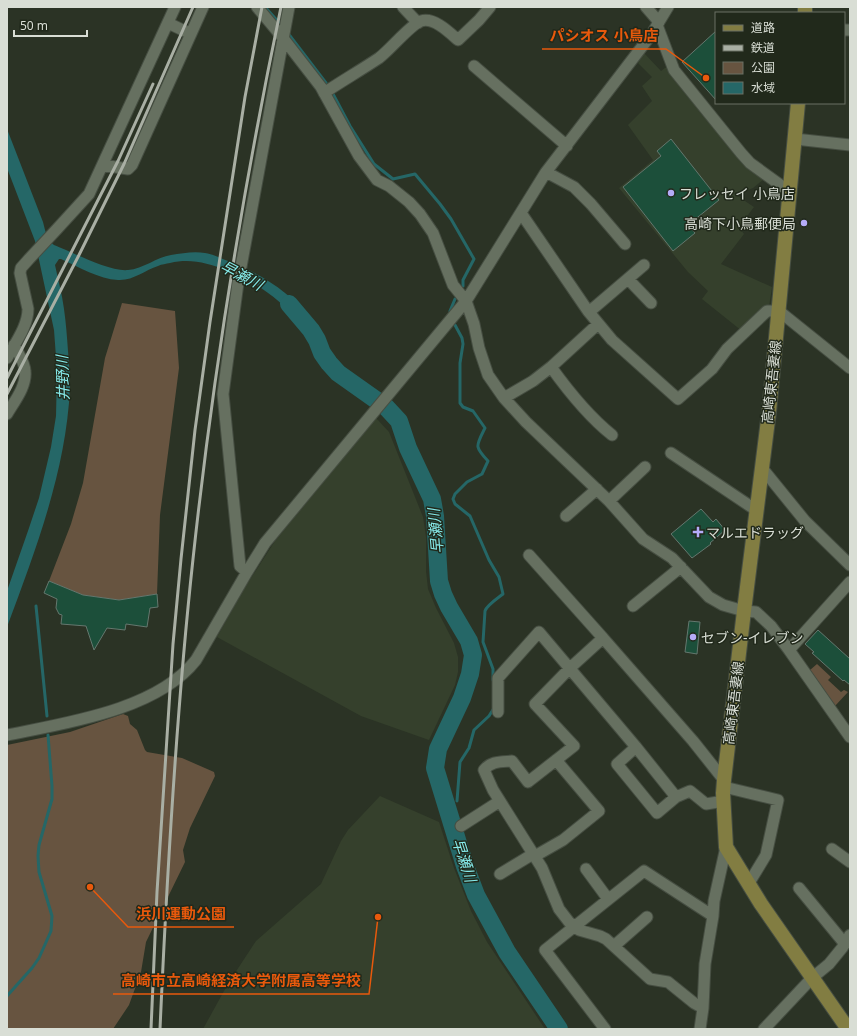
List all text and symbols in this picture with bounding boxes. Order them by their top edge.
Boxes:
scale bar [14,12,87,38]
legend [715,12,845,104]
text: 50 m [20,17,48,34]
text: 道路 [751,19,775,36]
callout: パシオス 小鳥店 [542,22,666,49]
text: パシオス 小鳥店 [550,25,658,45]
text: 鉄道 [751,39,775,56]
text: 公園 [751,59,775,76]
text: 水域 [751,79,775,96]
place label: フレッセイ 小鳥店 [679,184,795,203]
marker: フレッセイ 小鳥店 [666,188,676,198]
place label: 高崎下小鳥郵便局 [684,214,796,233]
marker: 高崎下小鳥郵便局 [799,218,809,228]
water label: 早瀬川 [217,256,268,295]
street label: 高崎東吾妻線 [757,339,785,425]
water label: 井野川 [51,353,73,401]
water label: 早瀬川 [423,506,447,554]
place label: マルエドラッグ [706,523,804,542]
marker: マルエドラッグ [693,527,703,537]
place label: セブン-イレブン [701,628,804,647]
marker: セブン-イレブン [688,632,698,642]
street label: 高崎東吾妻線 [718,660,748,746]
water label: 早瀬川 [449,836,482,886]
callout: 浜川運動公園 [128,900,234,927]
text: 浜川運動公園 [136,903,226,923]
callout: 高崎市立高崎経済大学附属高等学校 [113,967,369,994]
text: 高崎市立高崎経済大学附属高等学校 [121,970,361,990]

